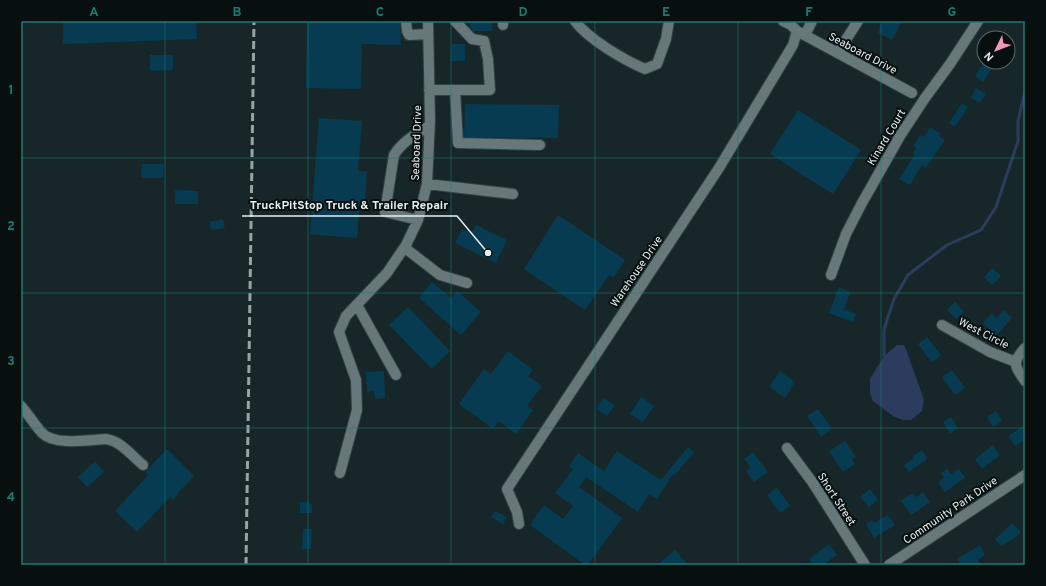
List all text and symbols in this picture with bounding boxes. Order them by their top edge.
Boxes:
text: A [89,5,99,21]
text: B [233,5,242,21]
text: C [376,5,384,21]
text: D [518,5,528,21]
text: E [662,5,670,21]
text: F [805,5,813,21]
text: G [948,5,957,21]
street label: Seaboard Drive [826,30,899,78]
north arrow [976,30,1016,70]
text: N [982,48,997,64]
text: 1 [8,83,14,99]
street label: Seaboard Drive [409,105,425,181]
street label: Kinard Court [865,107,909,168]
callout: TruckPitStop Truck & Trailer Repair [242,192,457,216]
text: TruckPitStop Truck & Trailer Repair [250,198,448,214]
text: 2 [7,219,15,235]
street label: Warehouse Drive [608,233,666,310]
street label: West Circle [956,315,1011,353]
text: 3 [7,354,15,370]
street label: Short Street [814,470,859,529]
street label: Community Park Drive [901,474,1001,548]
text: 4 [7,490,15,506]

